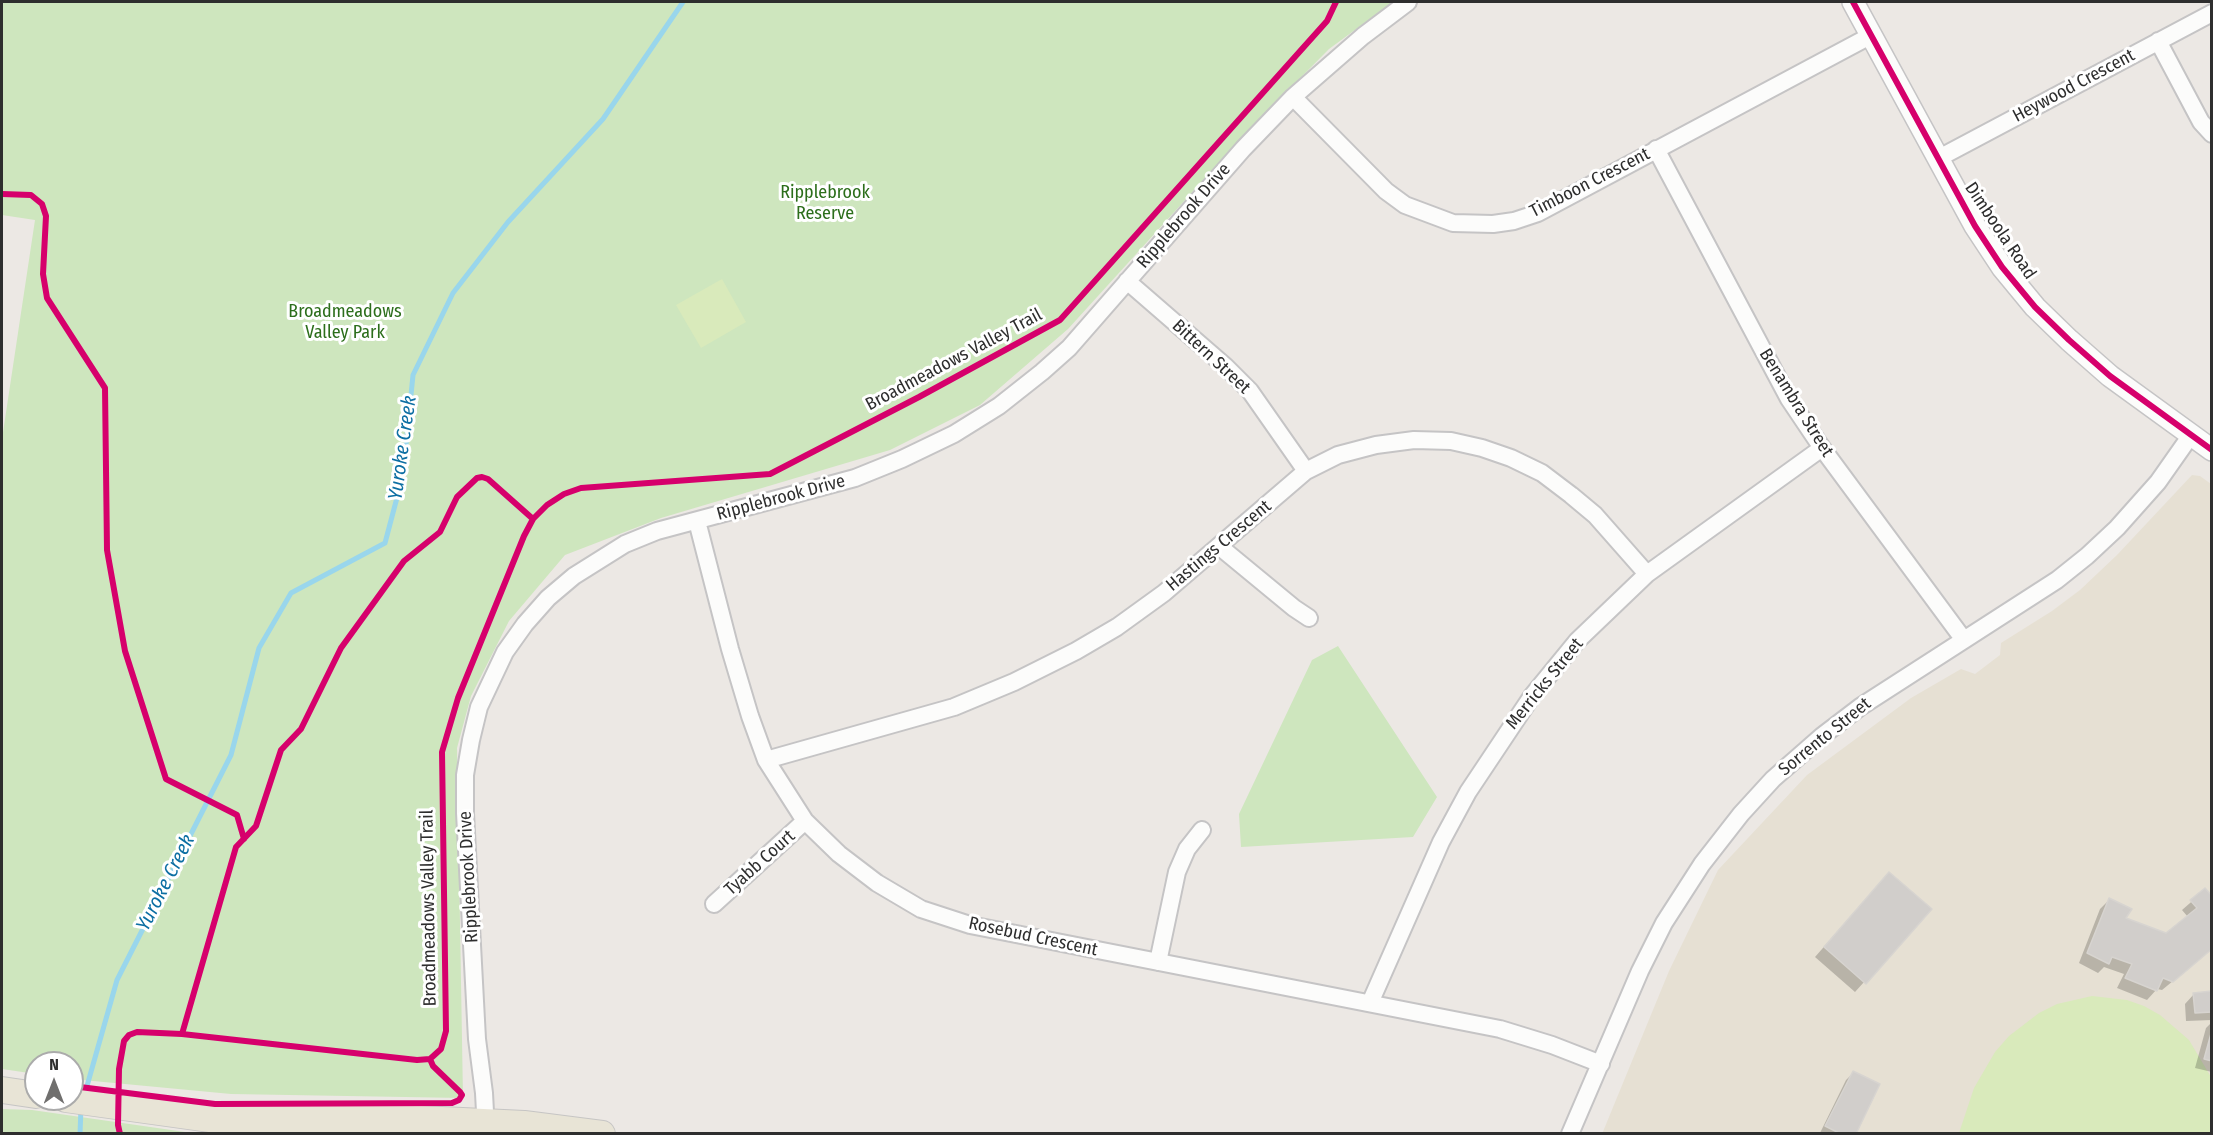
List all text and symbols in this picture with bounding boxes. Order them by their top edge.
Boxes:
street label: Heywood Crescent [2009,45,2139,127]
street label: Timboon Crescent [1526,143,1654,223]
street label: Ripplebrook Drive [1133,159,1235,273]
street label: Dimboola Road [1960,178,2040,284]
park label: Ripplebrook Reserve [780,182,870,224]
park label: Broadmeadows Valley Park [288,301,402,344]
street label: Broadmeadows Valley Trail [862,304,1046,416]
street label: Bittern Street [1167,315,1255,399]
street label: Benambra Street [1754,345,1838,461]
water label: Yuroke Creek [384,394,422,502]
street label: Ripplebrook Drive [714,470,848,526]
street label: Hastings Crescent [1162,496,1276,596]
street label: Merricks Street [1502,634,1588,734]
street label: Sorrento Street [1775,693,1875,781]
street label: Broadmeadows Valley Trail [416,809,442,1007]
street label: Ripplebrook Drive [455,810,483,944]
street label: Tyabb Court [720,826,800,900]
water label: Yuroke Creek [131,831,201,935]
street label: Rosebud Crescent [967,913,1099,961]
north arrow [24,1051,84,1111]
text: N [49,1055,59,1074]

